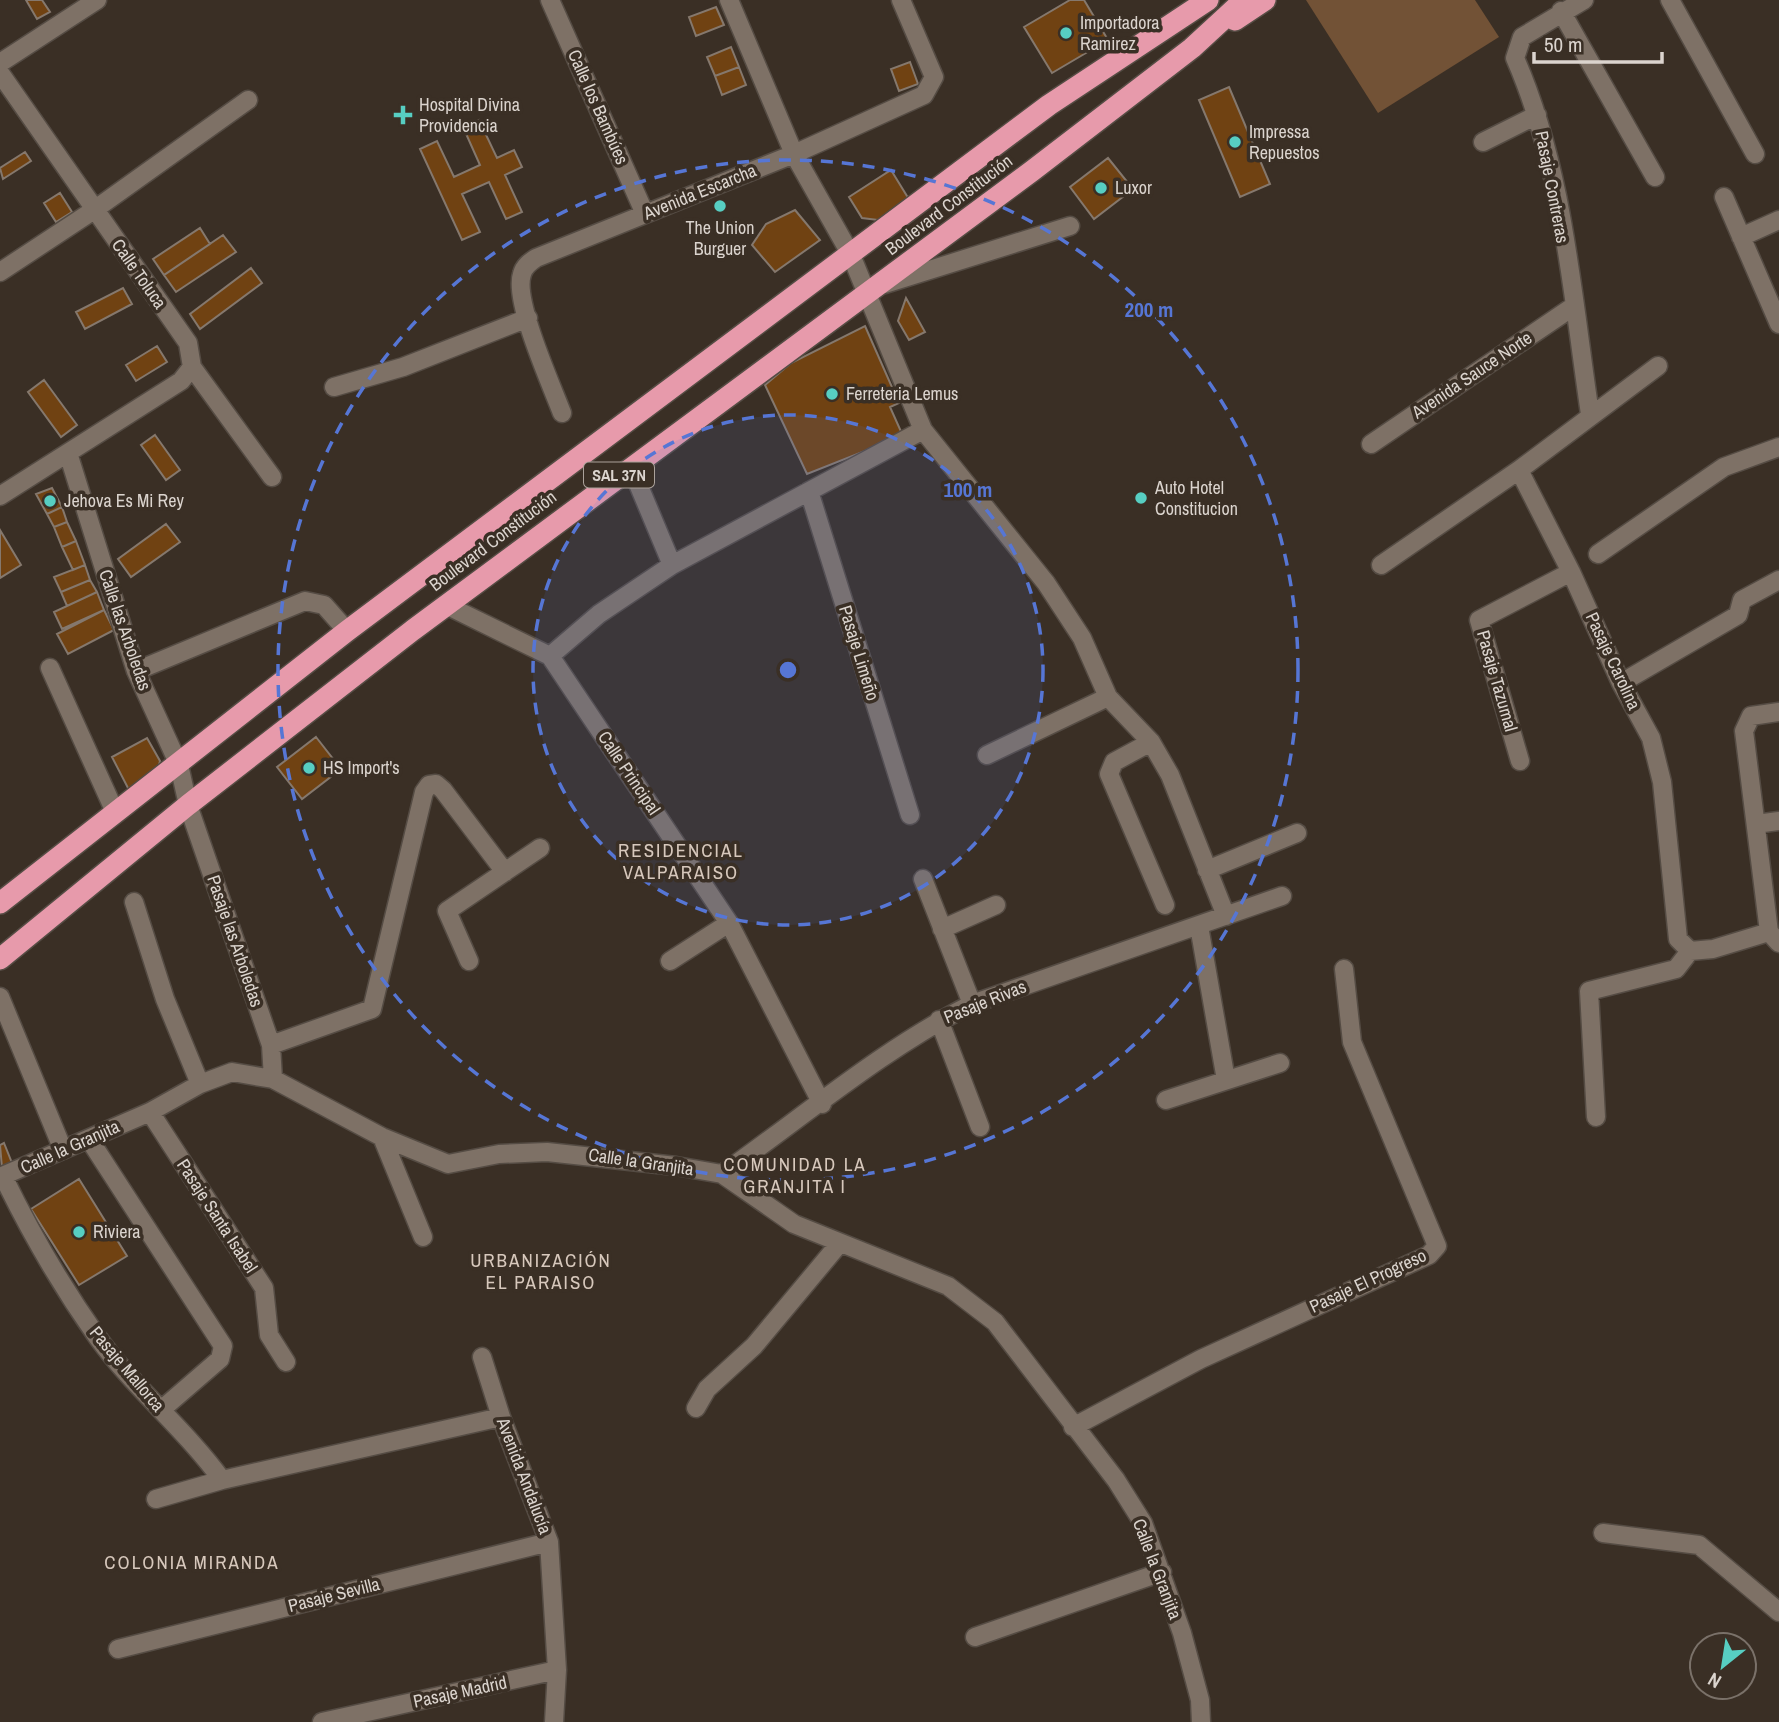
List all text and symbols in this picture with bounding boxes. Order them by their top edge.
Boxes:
place label: Importadora Ramirez [1080,10,1160,56]
scale bar [1534,21,1662,65]
marker: Importadora Ramirez [1058,25,1074,41]
text: 50 m [1544,30,1582,59]
street label: Calle los Bambúes [562,46,635,168]
place label: Hospital Divina Providencia [419,92,520,138]
marker: Hospital Divina Providencia [393,105,413,125]
place label: Impressa Repuestos [1249,119,1320,165]
street label: Pasaje Contreras [1529,129,1576,245]
marker: Impressa Repuestos [1227,134,1243,150]
street label: Boulevard Constitución [880,148,1017,261]
street label: Avenida Escarcha [639,158,760,226]
place label: Luxor [1115,175,1152,200]
marker: Luxor [1093,180,1109,196]
marker: The Union Burguer [712,198,728,214]
place label: The Union Burguer [686,215,754,261]
street label: Calle Toluca [106,234,173,314]
text: 200 m [1125,295,1173,324]
street label: Avenida Sauce Norte [1406,325,1537,425]
place label: Ferreteria Lemus [846,381,958,406]
marker: Ferreteria Lemus [824,386,840,402]
road number: SAL 37N [584,462,654,488]
text: 100 m [944,475,992,504]
place label: Auto Hotel Constitucion [1154,475,1238,521]
street label: Boulevard Constitución [424,484,561,597]
place label: Jehova Es Mi Rey [64,488,184,513]
marker: Auto Hotel Constitucion [1133,490,1149,506]
marker: Jehova Es Mi Rey [42,493,58,509]
street label: Calle las Arboledas [93,566,158,694]
street label: Pasaje Limeño [833,602,886,704]
street label: Pasaje Carolina [1580,608,1647,714]
street label: Pasaje Tazumal [1471,627,1524,734]
centre of rings [776,658,800,682]
street label: Calle Principal [592,726,667,819]
place label: HS Import's [323,755,400,780]
marker: HS Import's [301,760,317,776]
district label: RESIDENCIAL VALPARAISO [618,837,744,885]
street label: Pasaje las Arboledas [201,872,270,1010]
street label: Pasaje Rivas [940,974,1030,1029]
street label: Calle la Granjita [16,1114,123,1179]
street label: Calle la Granjita [587,1142,695,1181]
district label: COMUNIDAD LA GRANJITA I [723,1151,867,1199]
street label: Pasaje Santa Isabel [171,1154,264,1278]
place label: Riviera [93,1219,141,1244]
marker: Riviera [71,1224,87,1240]
street label: Pasaje El Progreso [1305,1243,1430,1319]
district label: URBANIZACIÓN EL PARAISO [470,1247,612,1295]
street label: Pasaje Mallorca [84,1320,171,1417]
street label: Avenida Andalucía [490,1413,558,1538]
street label: Calle la Granjita [1127,1515,1188,1623]
district label: COLONIA MIRANDA [104,1549,280,1575]
street label: Pasaje Sevilla [285,1571,382,1618]
north arrow [1688,1631,1758,1701]
text: N [1703,1667,1726,1695]
street label: Pasaje Madrid [411,1669,509,1714]

